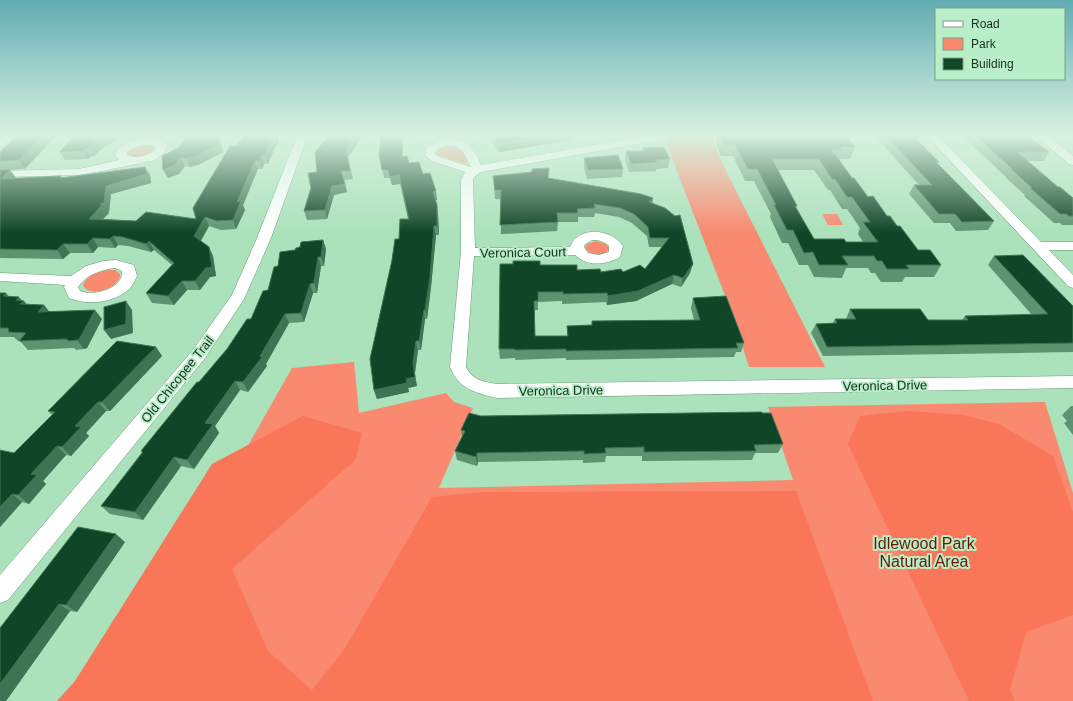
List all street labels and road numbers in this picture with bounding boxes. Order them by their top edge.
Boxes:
street label: Veronica Court [480,244,567,261]
street label: Old Chicopee Trail [138,333,217,426]
street label: Veronica Drive [843,377,927,394]
street label: Veronica Drive [519,382,603,399]

